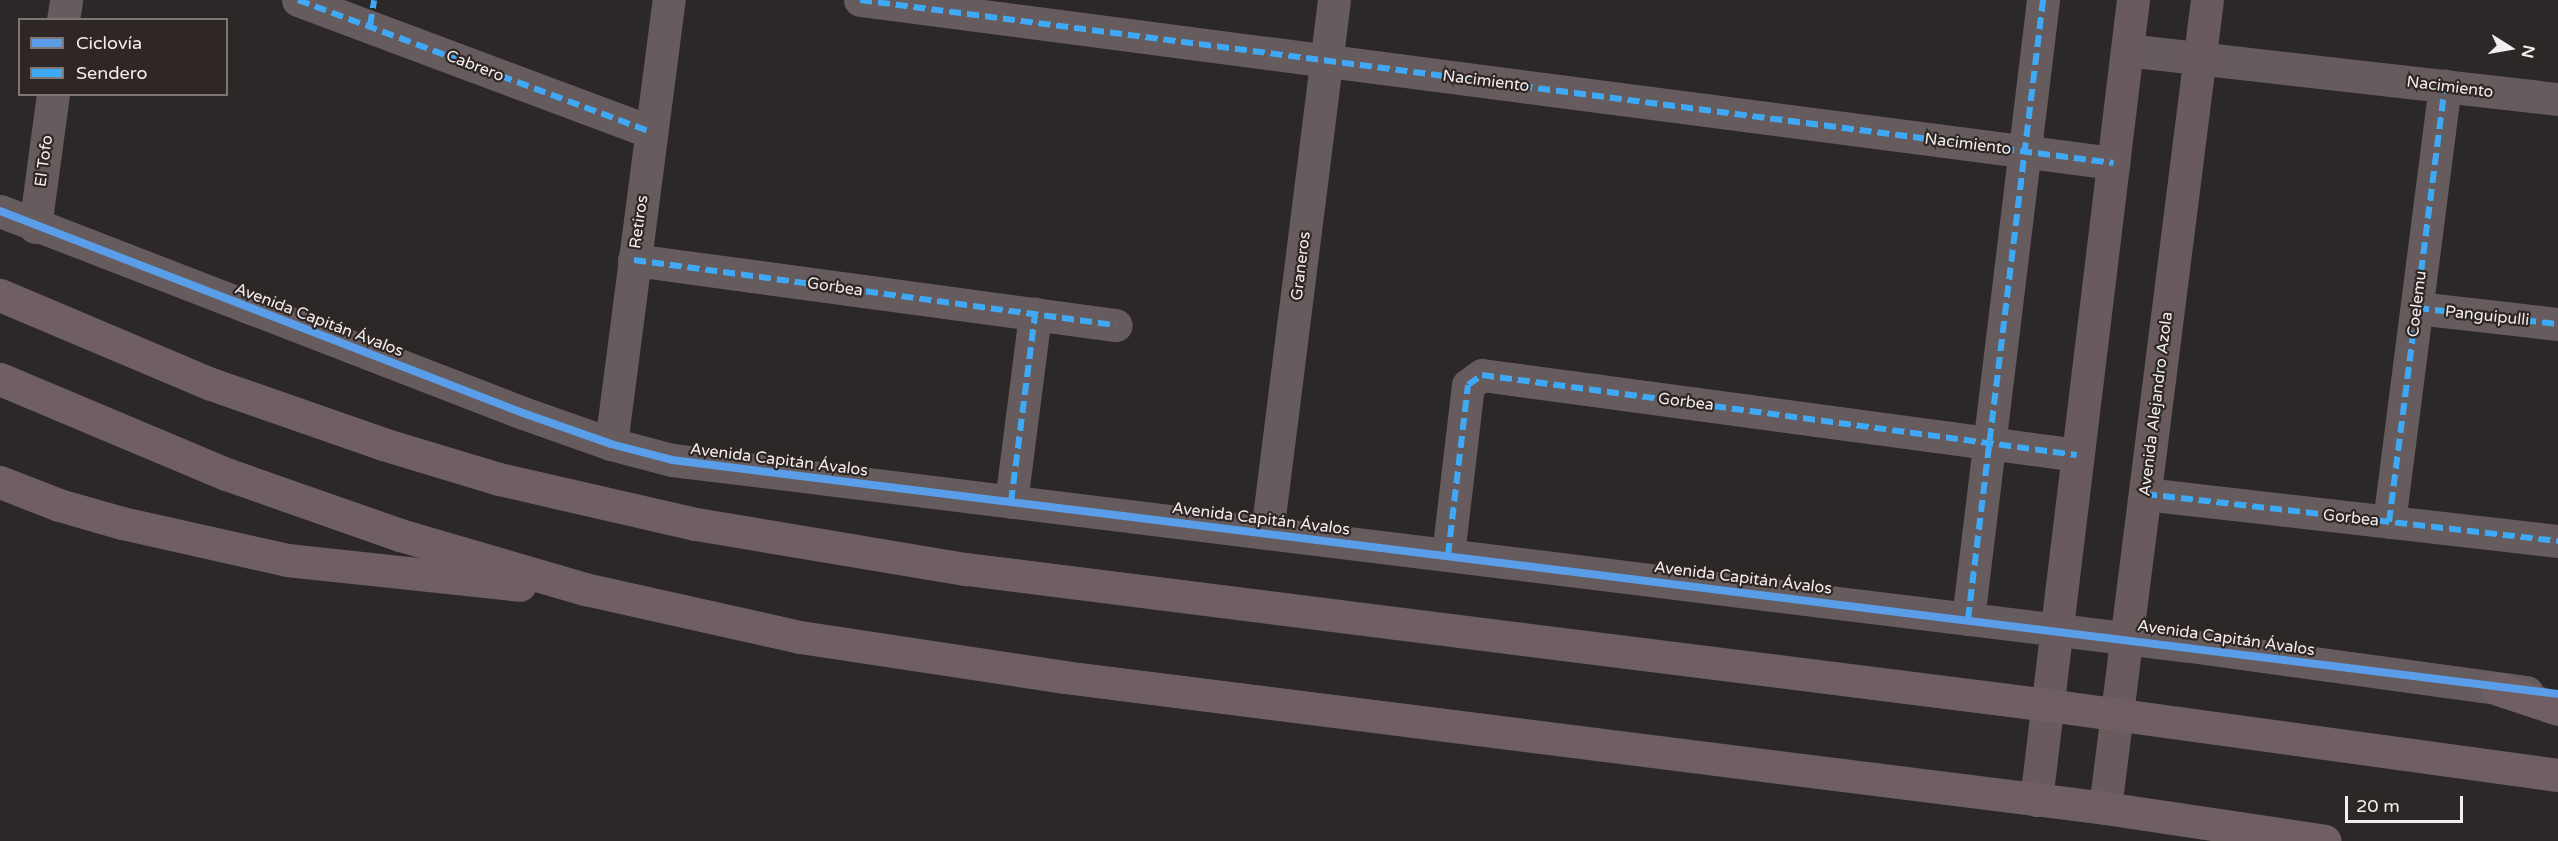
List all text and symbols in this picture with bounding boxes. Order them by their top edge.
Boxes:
legend [18,18,228,96]
north arrow [2480,18,2540,78]
text: Ciclovía [76,32,142,54]
text: N [2517,43,2539,60]
street label: Cabrero [443,46,507,86]
text: Sendero [76,62,147,84]
street label: Nacimiento [1441,66,1531,96]
street label: Nacimiento [2405,72,2495,102]
street label: Nacimiento [1923,129,2013,159]
street label: El Tofo [31,134,57,188]
street label: Retiros [626,194,652,250]
street label: Graneros [1287,230,1315,302]
street label: Coelemu [2403,270,2431,338]
street label: Gorbea [806,274,864,300]
street label: Avenida Capitán Ávalos [232,279,406,361]
street label: Panguipulli [2444,302,2530,330]
street label: Avenida Alejandro Azola [2135,311,2177,497]
street label: Gorbea [1657,389,1715,415]
street label: Avenida Capitán Ávalos [689,440,869,480]
street label: Avenida Capitán Ávalos [1171,499,1351,539]
street label: Gorbea [2322,506,2380,530]
street label: Avenida Capitán Ávalos [1653,558,1833,598]
street label: Avenida Capitán Ávalos [2136,616,2316,660]
scale bar [2348,784,2466,822]
text: 20 m [2356,795,2400,817]

